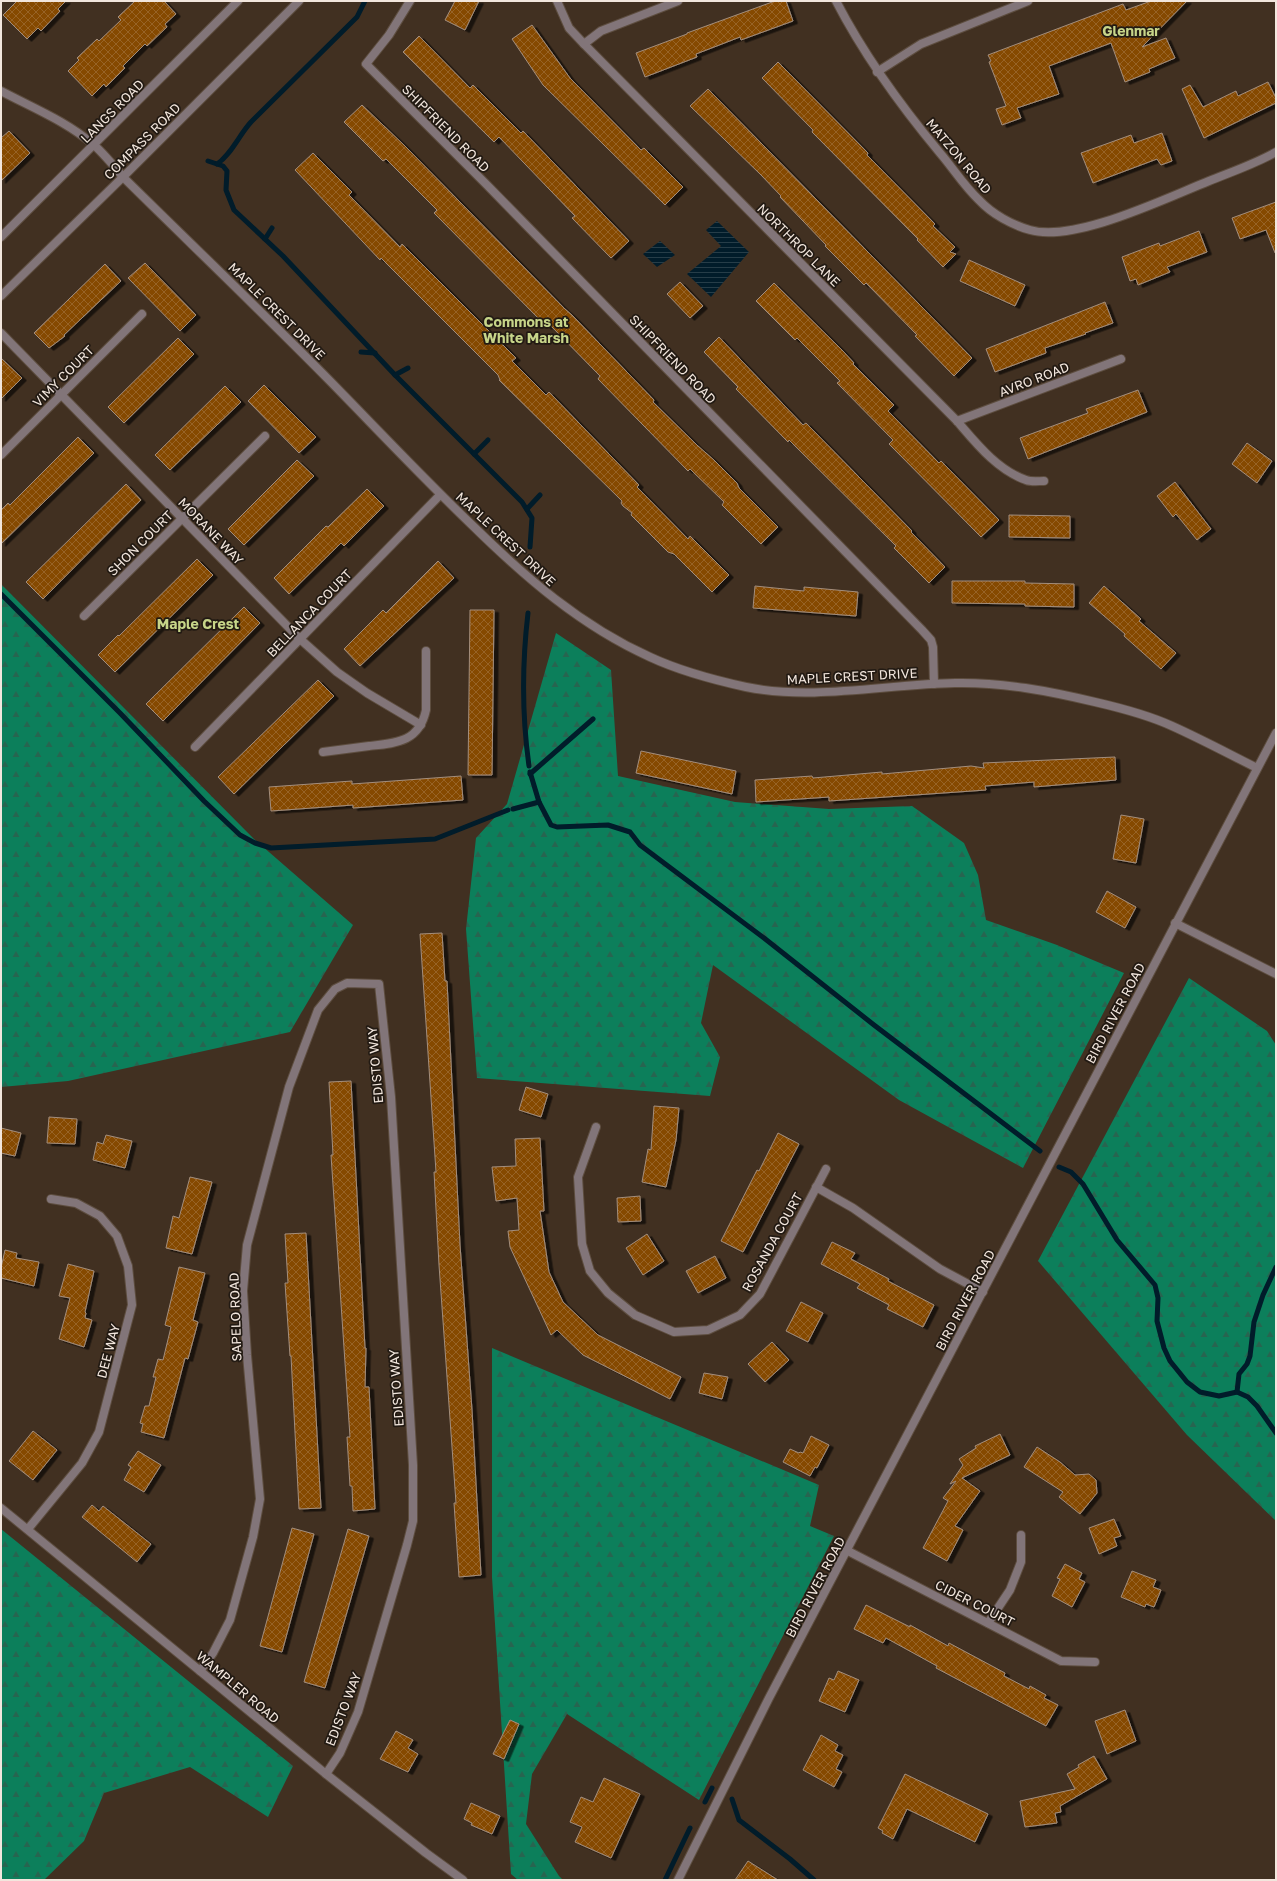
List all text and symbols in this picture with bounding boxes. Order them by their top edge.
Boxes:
district label: Glenmar [1102,22,1160,39]
street label: LANGS ROAD [77,76,147,146]
street label: SHIPFRIEND ROAD [399,81,493,175]
street label: COMPASS ROAD [100,99,184,183]
street label: MATZON ROAD [923,115,995,197]
street label: NORTHROP LANE [754,200,844,290]
street label: MAPLE CREST DRIVE [225,259,329,363]
street label: SHIPFRIEND ROAD [626,311,720,407]
district label: Commons at White Marsh [483,313,569,346]
street label: VIMY COURT [29,342,97,410]
street label: AVRO ROAD [997,358,1071,400]
street label: MAPLE CREST DRIVE [453,489,559,589]
street label: MORANE WAY [175,494,247,568]
street label: SHON COURT [104,507,176,579]
street label: BELLANCA COURT [263,566,355,660]
district label: Maple Crest [157,615,240,632]
street label: MAPLE CREST DRIVE [786,665,918,687]
street label: BIRD RIVER ROAD [1082,960,1148,1066]
street label: EDISTO WAY [364,1025,386,1104]
street label: ROSANDA COURT [738,1190,806,1294]
street label: BIRD RIVER ROAD [932,1247,998,1353]
street label: SAPELO ROAD [225,1272,245,1362]
street label: DEE WAY [93,1321,123,1380]
street label: EDISTO WAY [385,1348,407,1427]
street label: BIRD RIVER ROAD [782,1534,848,1640]
street label: CIDER COURT [933,1576,1017,1630]
street label: WAMPLER ROAD [193,1648,283,1726]
street label: EDISTO WAY [322,1669,365,1748]

